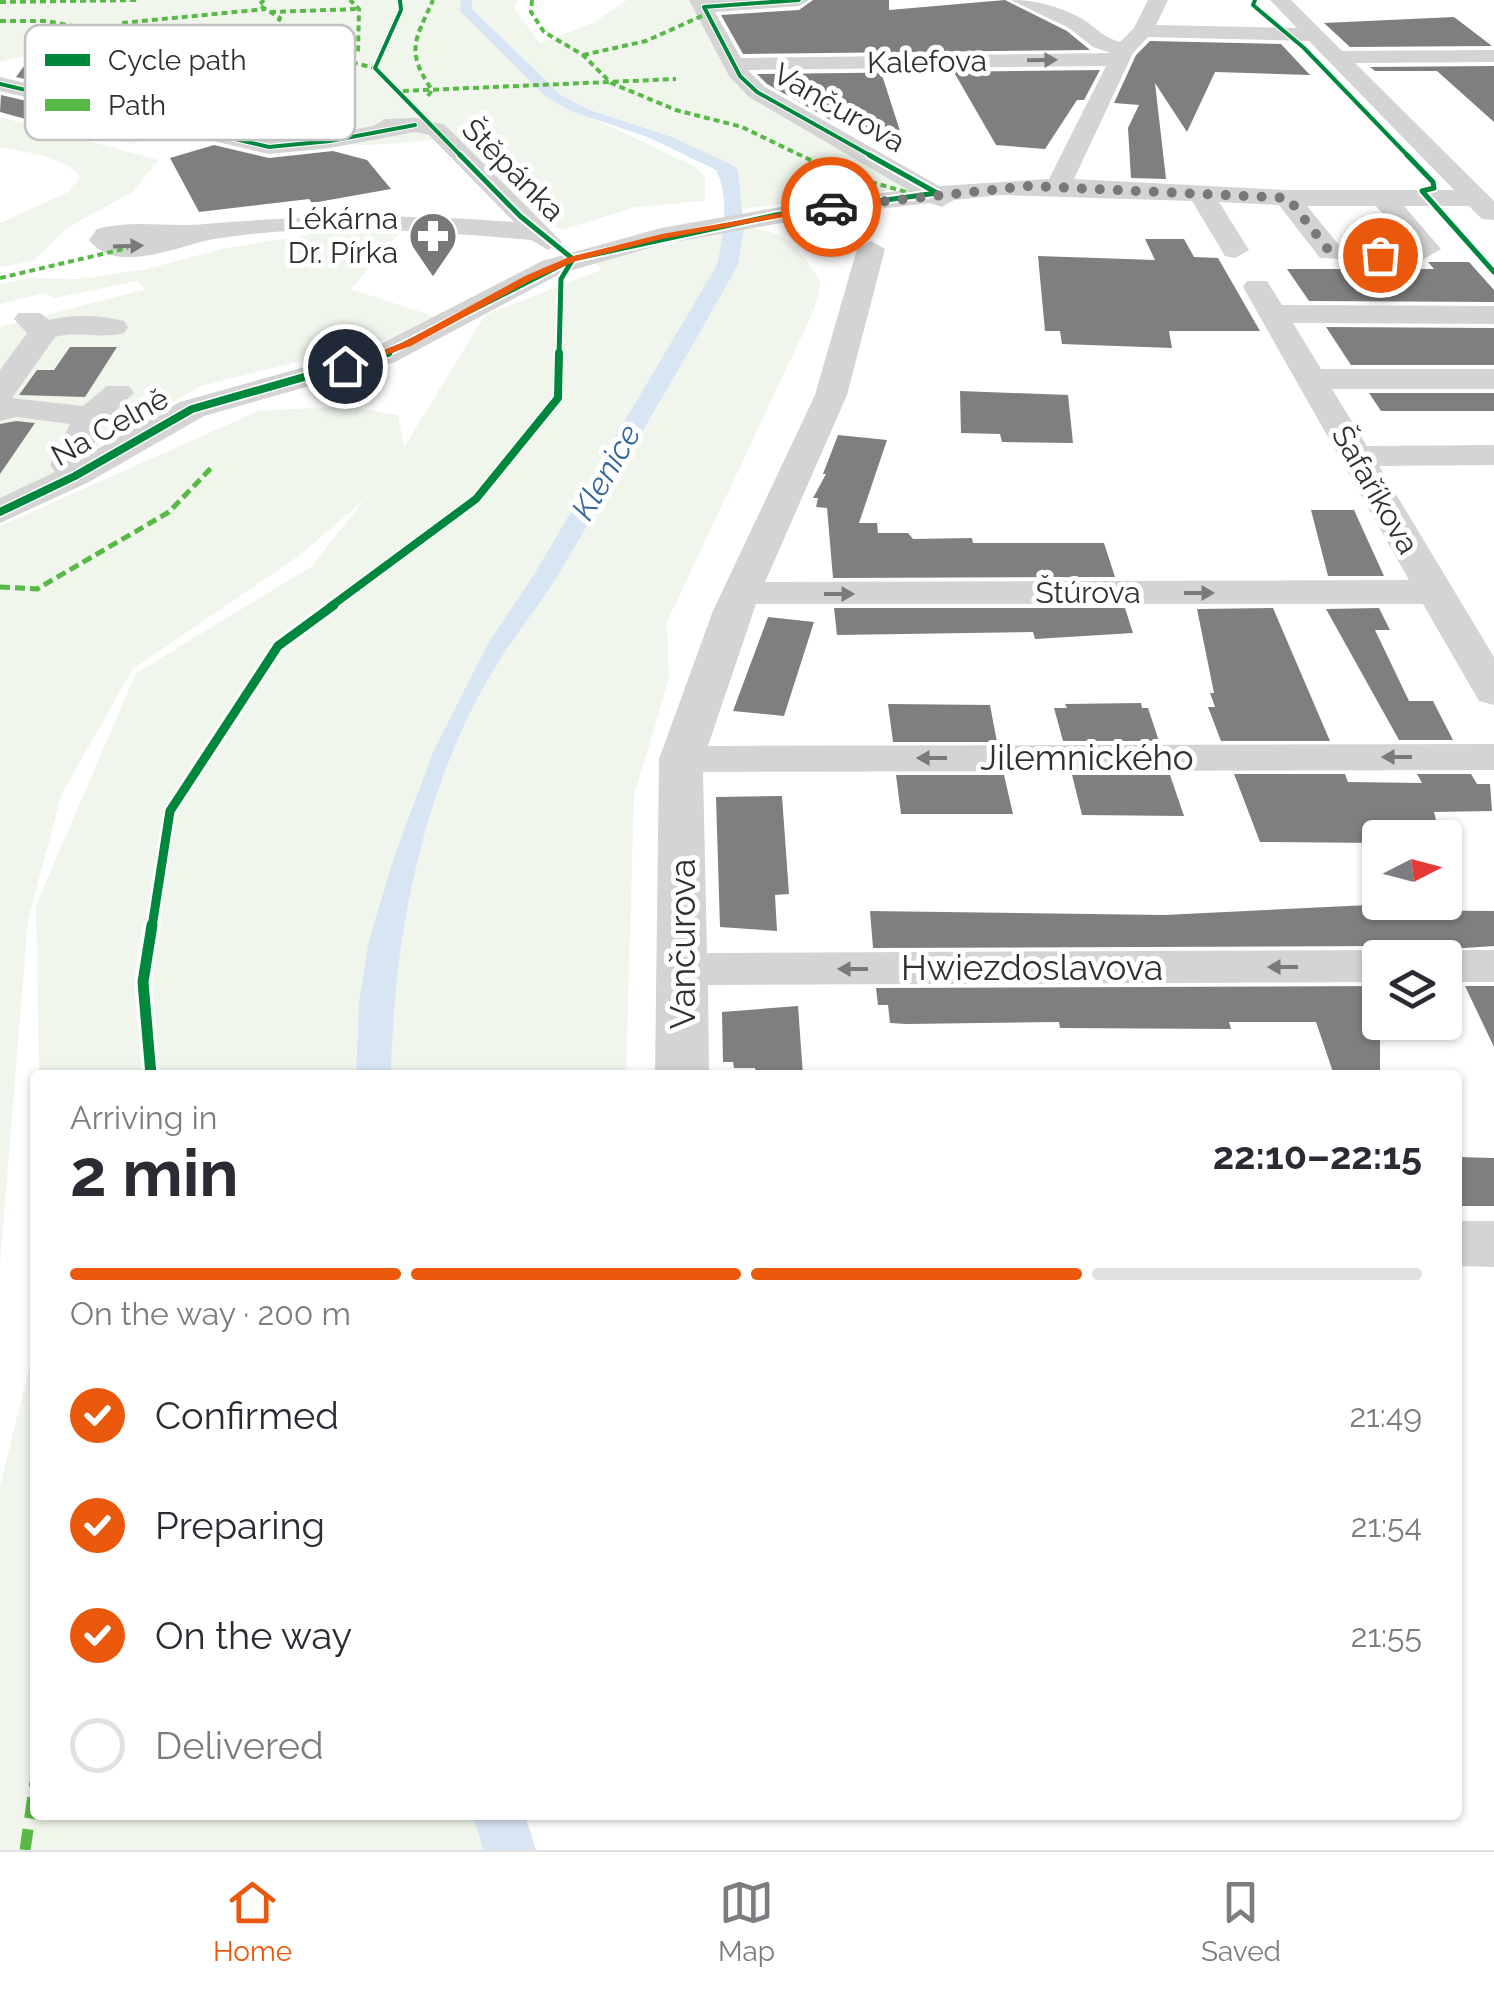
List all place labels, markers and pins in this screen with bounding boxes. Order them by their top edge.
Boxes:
place label: Lékárna Dr. Pírka [287,201,398,270]
pharmacy icon: Lékárna Dr. Pírka [407,210,459,278]
pin [1338,213,1423,298]
pin [303,324,388,409]

